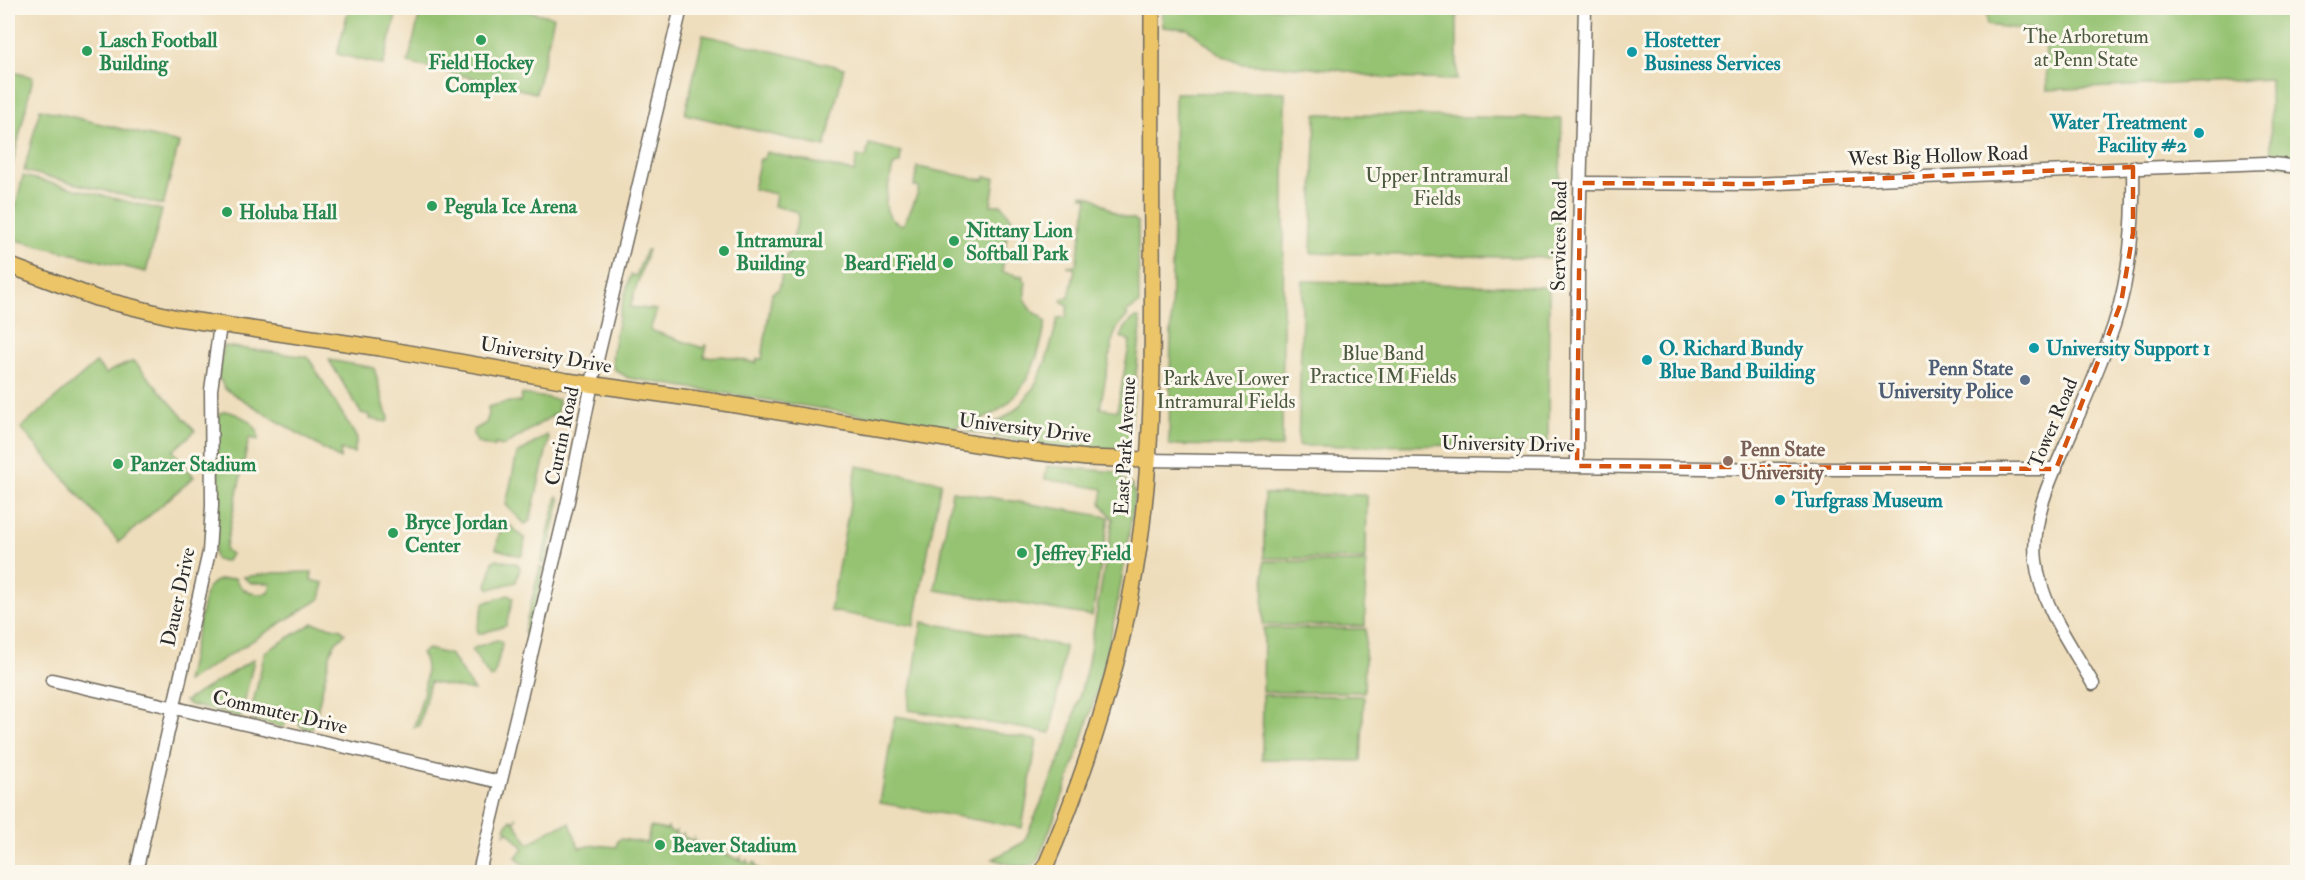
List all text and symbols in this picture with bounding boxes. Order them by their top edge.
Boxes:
park label: The Arboretum at Penn State [2023,24,2149,72]
place label: Lasch Football Building [99,28,218,77]
place label: Hostetter Business Services [1644,28,1781,76]
marker: Field Hockey Complex [474,33,488,47]
marker: Lasch Football Building [80,44,94,58]
marker: Hostetter Business Services [1625,45,1639,59]
place label: Field Hockey Complex [428,50,535,99]
place label: Water Treatment Facility #2 [2049,110,2188,159]
marker: Water Treatment Facility #2 [2192,126,2206,140]
street label: West Big Hollow Road [1846,140,2029,172]
park label: Upper Intramural Fields [1365,163,1509,211]
street label: Services Road [1546,181,1572,291]
place label: Pegula Ice Arena [444,194,578,220]
marker: Pegula Ice Arena [425,199,439,213]
place label: Holuba Hall [239,200,338,225]
marker: Holuba Hall [220,205,234,219]
place label: Nittany Lion Softball Park [965,218,1074,266]
place label: Intramural Building [736,228,824,277]
marker: Nittany Lion Softball Park [947,234,961,248]
marker: Intramural Building [717,244,731,258]
place label: Beard Field [844,251,936,276]
marker: Beard Field [941,256,955,270]
street label: University Drive [478,331,614,379]
place label: O. Richard Bundy Blue Band Building [1659,336,1816,385]
place label: University Support 1 [2046,336,2210,362]
park label: Blue Band Practice IM Fields [1310,341,1457,389]
marker: University Support 1 [2027,341,2041,355]
marker: O. Richard Bundy Blue Band Building [1640,353,1654,367]
place label: Penn State University Police [1878,356,2014,405]
park label: Park Ave Lower Intramural Fields [1157,366,1296,414]
marker: Penn State University Police [2018,373,2032,387]
street label: Tower Road [2023,374,2083,472]
street label: East Park Avenue [1109,376,1141,516]
street label: Curtin Road [539,384,585,488]
street label: University Drive [957,407,1093,449]
street label: University Drive [1441,430,1575,458]
place label: Penn State University [1740,437,1826,486]
place label: Panzer Stadium [130,452,257,477]
marker: Penn State University [1721,454,1735,468]
marker: Panzer Stadium [111,457,125,471]
place label: Turfgrass Museum [1791,488,1943,514]
marker: Turfgrass Museum [1773,493,1787,507]
place label: Bryce Jordan Center [405,510,508,558]
marker: Bryce Jordan Center [386,526,400,540]
place label: Jeffrey Field [1033,541,1131,567]
street label: Dauer Drive [155,545,201,649]
marker: Jeffrey Field [1015,546,1029,560]
street label: Commuter Drive [210,684,350,740]
place label: Beaver Stadium [672,833,797,858]
marker: Beaver Stadium [653,838,667,852]

